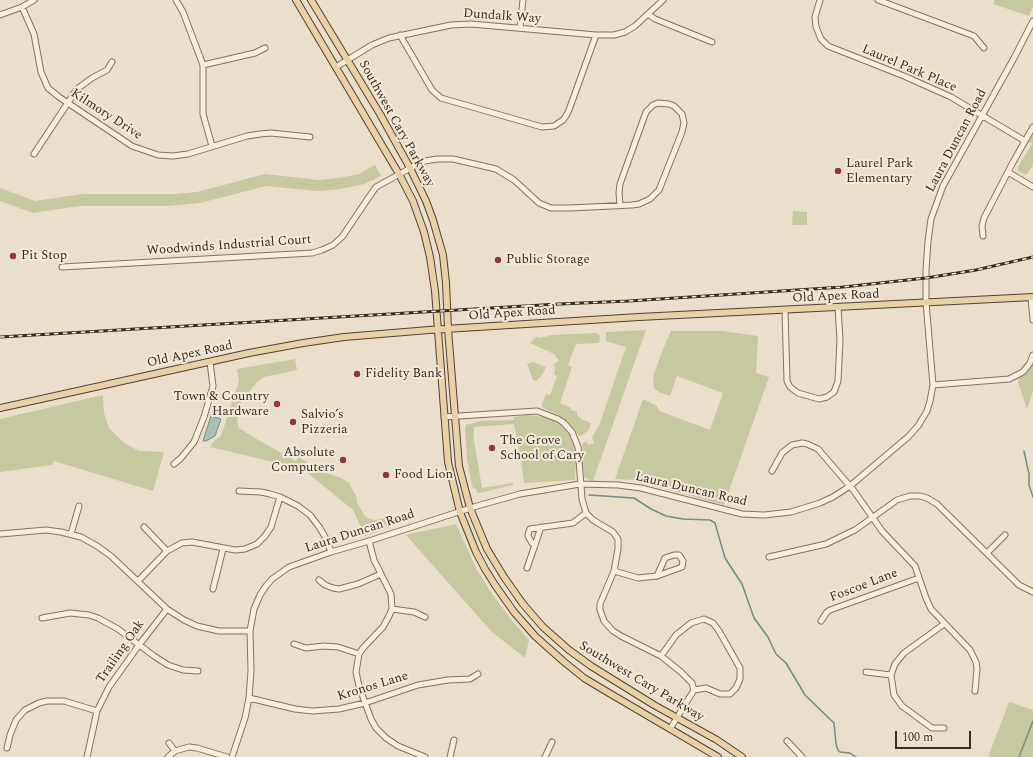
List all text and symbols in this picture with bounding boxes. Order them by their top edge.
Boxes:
street label: Dundalk Way [463,7,541,27]
street label: Laurel Park Place [859,42,959,96]
street label: Southwest Cary Parkway [355,58,437,190]
street label: Kilmory Drive [67,86,145,144]
street label: Laura Duncan Road [923,87,991,195]
place label: Laurel Park Elementary [846,156,913,187]
marker: Laurel Park Elementary [833,166,843,176]
street label: Woodwinds Industrial Court [146,232,312,260]
place label: Pit Stop [21,248,67,264]
marker: Pit Stop [8,251,18,261]
place label: Public Storage [506,252,590,268]
marker: Public Storage [493,255,503,265]
street label: Old Apex Road [792,287,880,307]
street label: Old Apex Road [468,303,556,325]
street label: Old Apex Road [146,338,234,372]
place label: Fidelity Bank [365,366,442,382]
marker: Fidelity Bank [352,369,362,379]
place label: Town & Country Hardware [174,389,269,420]
marker: Town & Country Hardware [272,399,282,409]
place label: Salvio’s Pizzeria [301,407,348,438]
marker: Salvio’s Pizzeria [288,417,298,427]
place label: The Grove School of Cary [500,433,584,464]
marker: The Grove School of Cary [487,443,497,453]
place label: Absolute Computers [271,445,335,476]
marker: Absolute Computers [338,455,348,465]
place label: Food Lion [394,467,453,483]
marker: Food Lion [381,470,391,480]
street label: Laura Duncan Road [634,470,748,510]
street label: Laura Duncan Road [303,507,417,557]
street label: Foscoe Lane [828,566,900,606]
street label: Trailing Oak [93,617,149,687]
street label: Southwest Cary Parkway [576,639,706,725]
street label: Kronos Lane [336,669,410,705]
scale bar [897,723,973,749]
text: 100 m [902,728,933,747]

